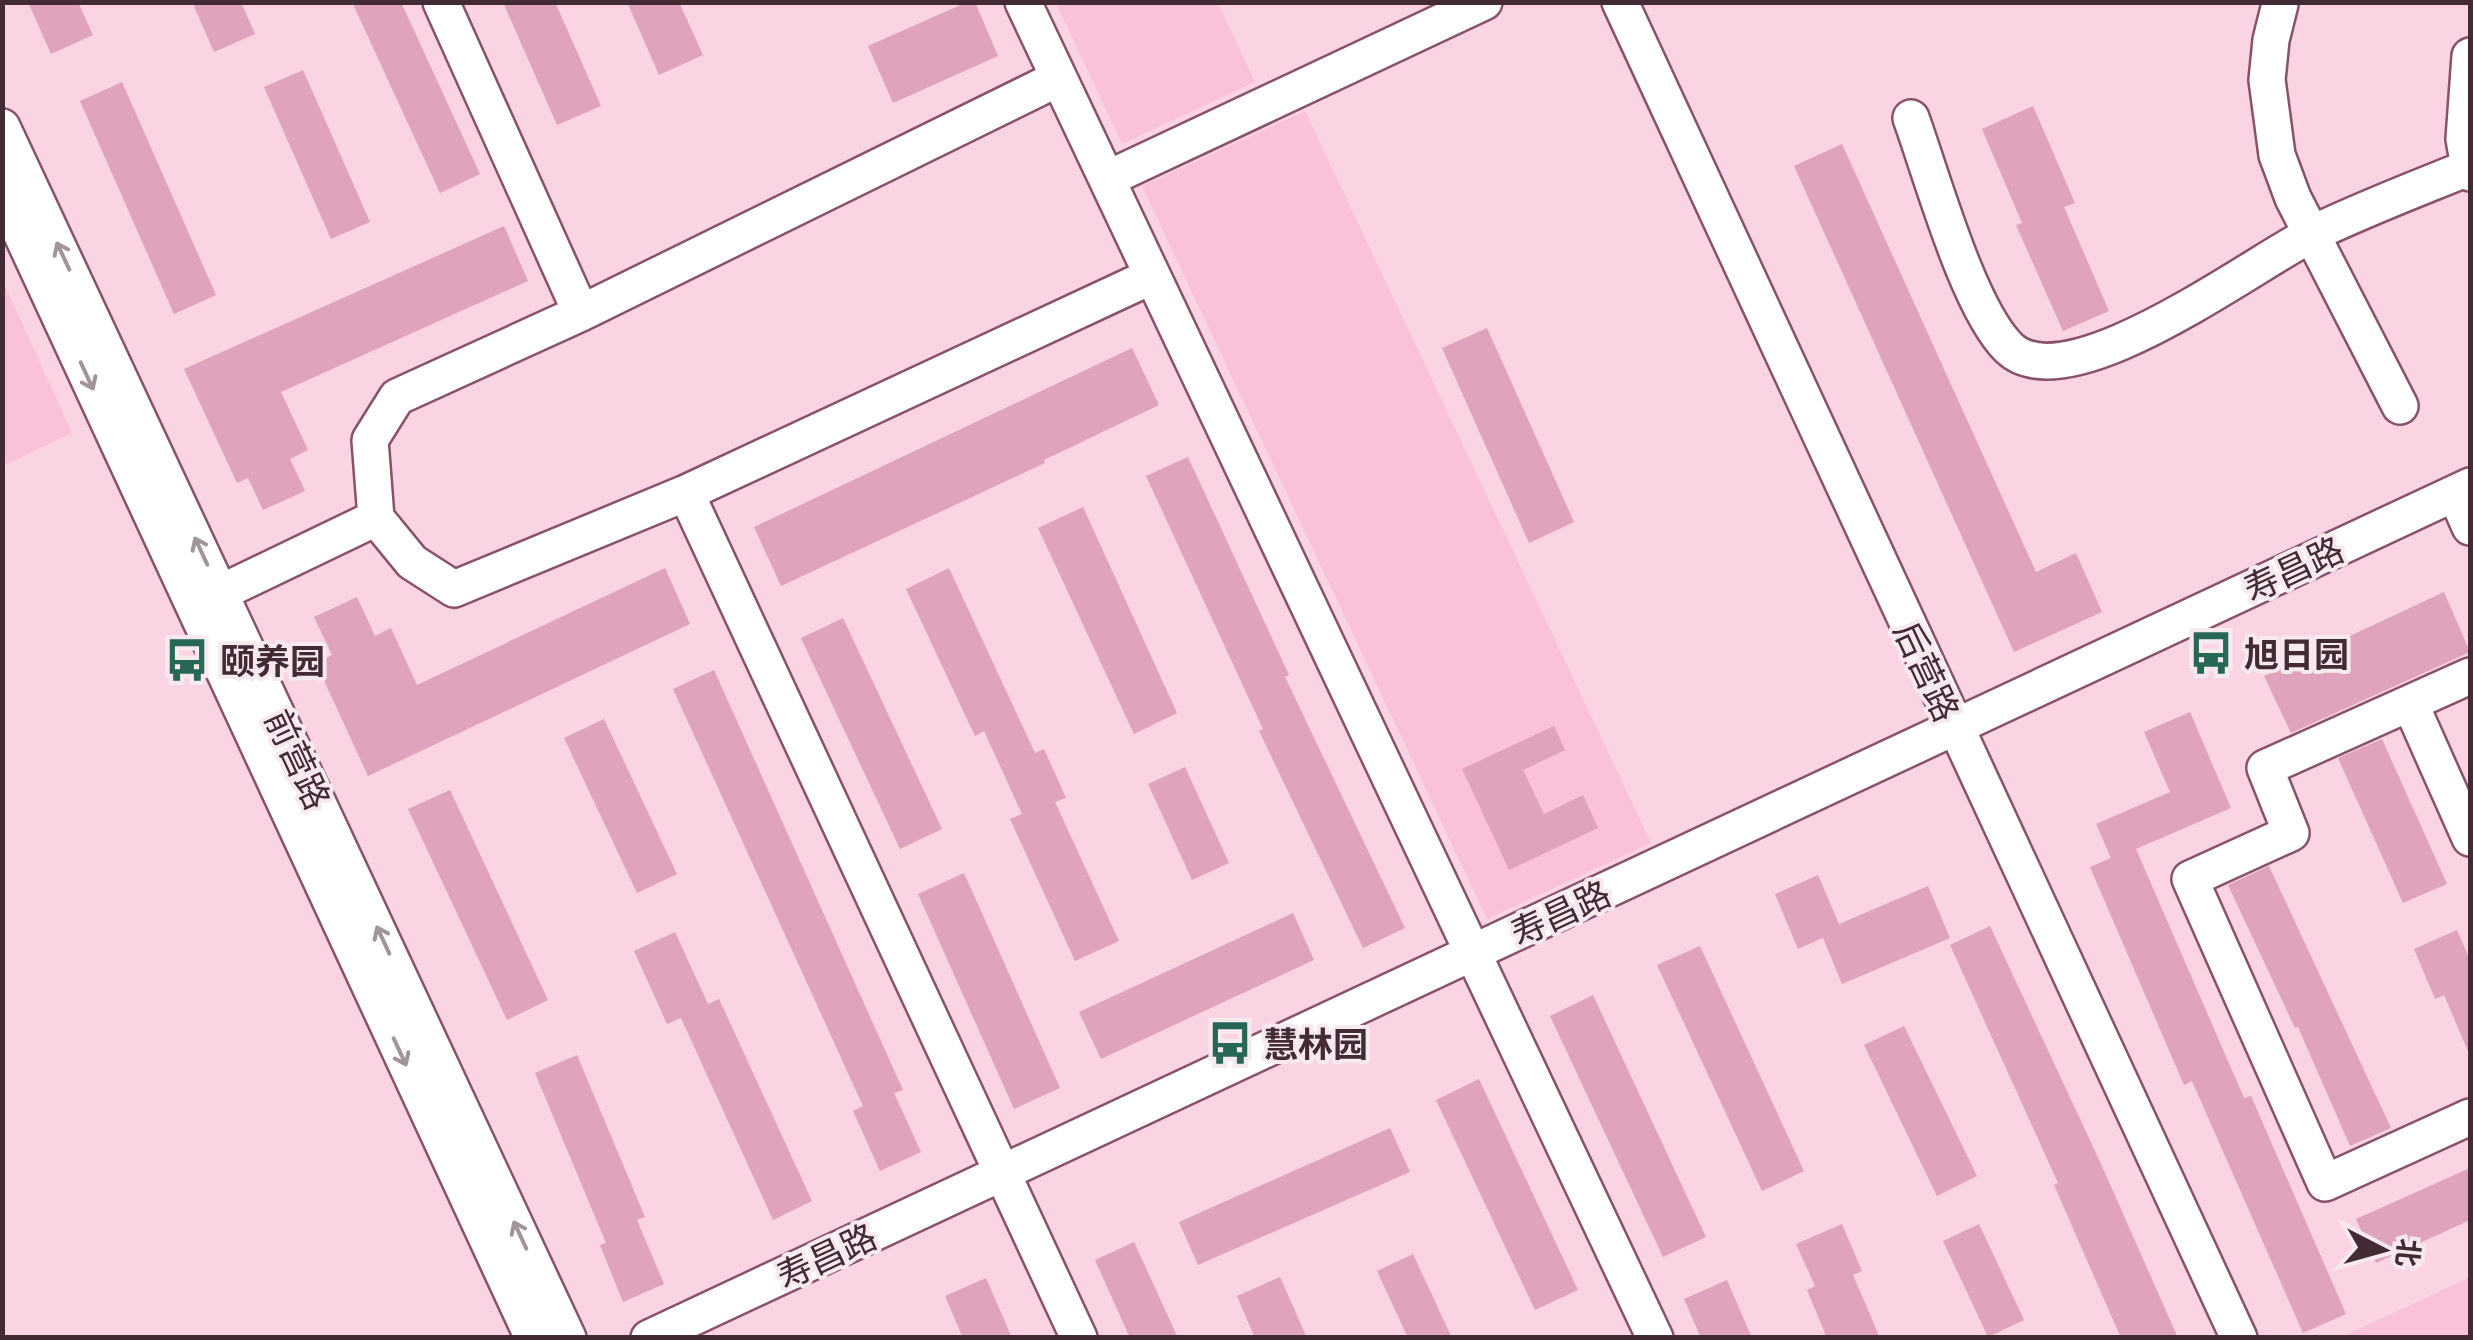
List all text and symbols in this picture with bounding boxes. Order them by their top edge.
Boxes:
one-way arrow [53,242,72,272]
one-way arrow [79,360,98,390]
street label: 寿昌路 [2237,527,2349,609]
one-way arrow [191,536,210,566]
street label: 后营路 [1887,615,1969,727]
bus stop icon: 旭日园 [2187,629,2235,677]
place label: 旭日园 [2244,632,2349,674]
bus stop icon: 颐养园 [163,636,211,684]
place label: 颐养园 [220,639,325,681]
street label: 前营路 [258,703,340,815]
street label: 寿昌路 [1504,871,1616,953]
one-way arrow [373,925,391,956]
bus stop icon: 慧林园 [1206,1019,1254,1067]
place label: 慧林园 [1263,1022,1368,1064]
one-way arrow [392,1036,411,1066]
north arrow [2333,1200,2433,1300]
street label: 寿昌路 [770,1214,882,1296]
one-way arrow [510,1221,529,1251]
text: 北 [2390,1237,2427,1268]

